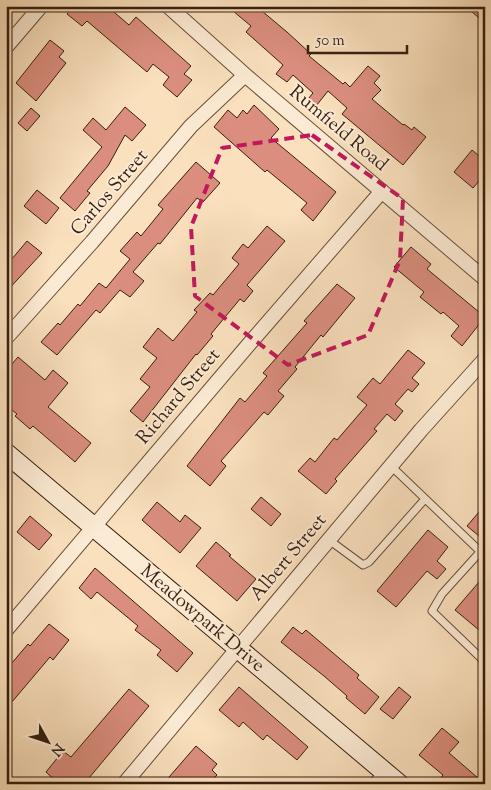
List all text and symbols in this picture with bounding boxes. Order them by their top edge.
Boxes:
scale bar [308,22,407,54]
text: 50 m [315,31,345,52]
street label: Rumfield Road [283,80,393,179]
street label: Carlos Street [65,144,155,242]
street label: Richard Street [131,343,228,451]
street label: Albert Street [244,508,334,608]
street label: Meadowpark Drive [134,559,270,679]
north arrow [22,718,72,768]
text: N [45,738,68,760]

